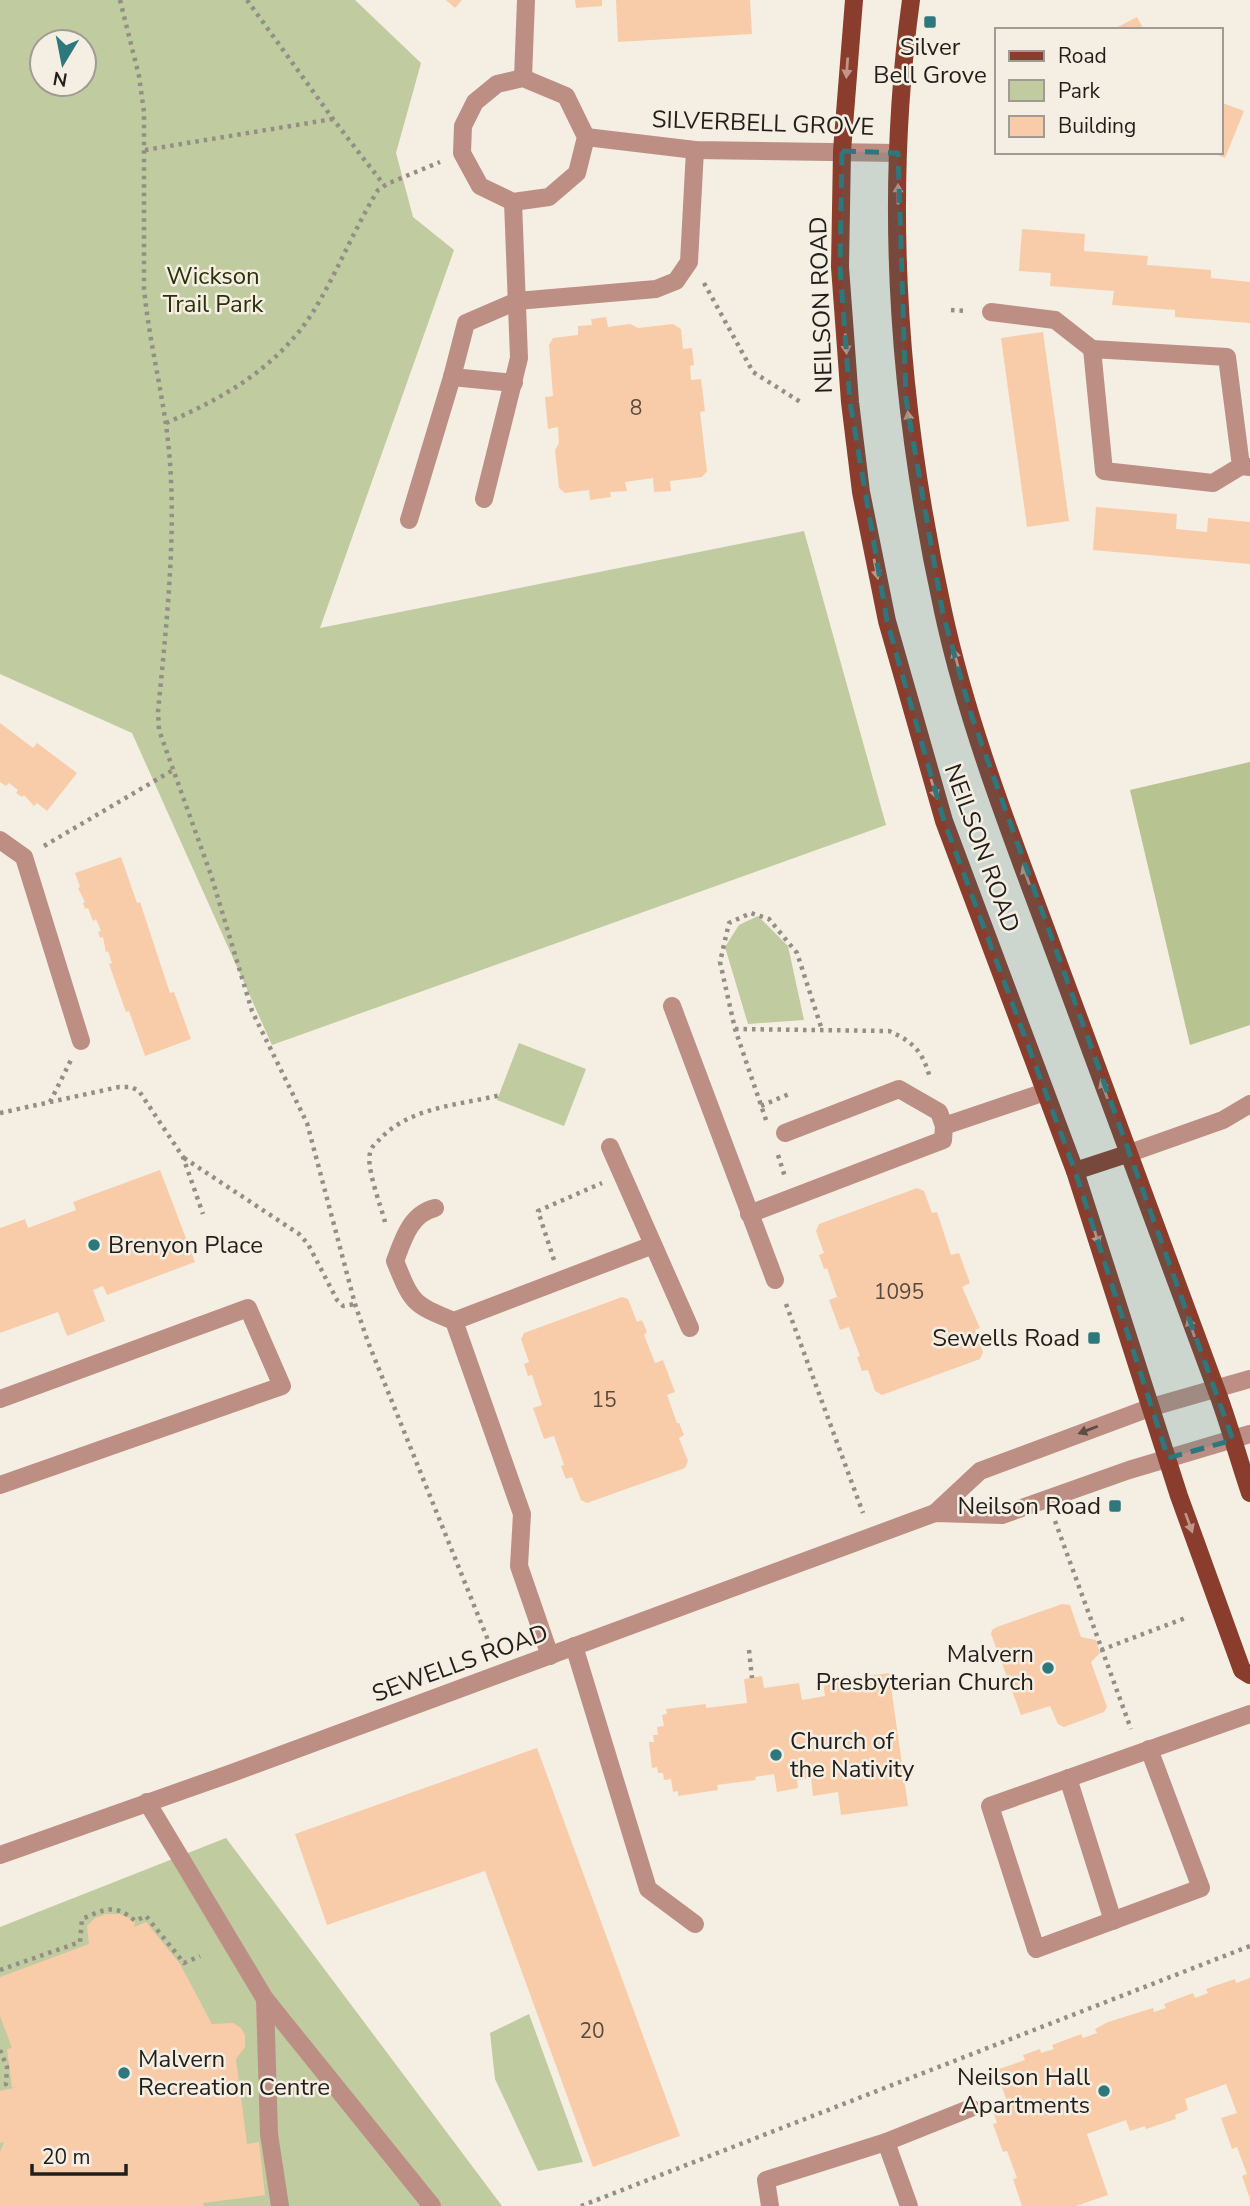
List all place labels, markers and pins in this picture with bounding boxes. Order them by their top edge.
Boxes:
marker: Silver Bell Grove [922,14,938,30]
place label: Silver Bell Grove [873,31,987,91]
place label: Brenyon Place [108,1229,263,1261]
marker: Brenyon Place [86,1237,102,1253]
place label: Sewells Road [932,1322,1080,1354]
marker: Sewells Road [1086,1330,1102,1346]
place label: Neilson Road [957,1490,1101,1522]
marker: Neilson Road [1107,1498,1123,1514]
place label: Malvern Presbyterian Church [816,1638,1034,1698]
marker: Malvern Presbyterian Church [1040,1660,1056,1676]
place label: Church of the Nativity [790,1725,915,1785]
marker: Church of the Nativity [768,1747,784,1763]
place label: Malvern Recreation Centre [138,2043,330,2103]
place label: Neilson Hall Apartments [957,2061,1090,2121]
marker: Malvern Recreation Centre [116,2065,132,2081]
marker: Neilson Hall Apartments [1096,2083,1112,2099]

